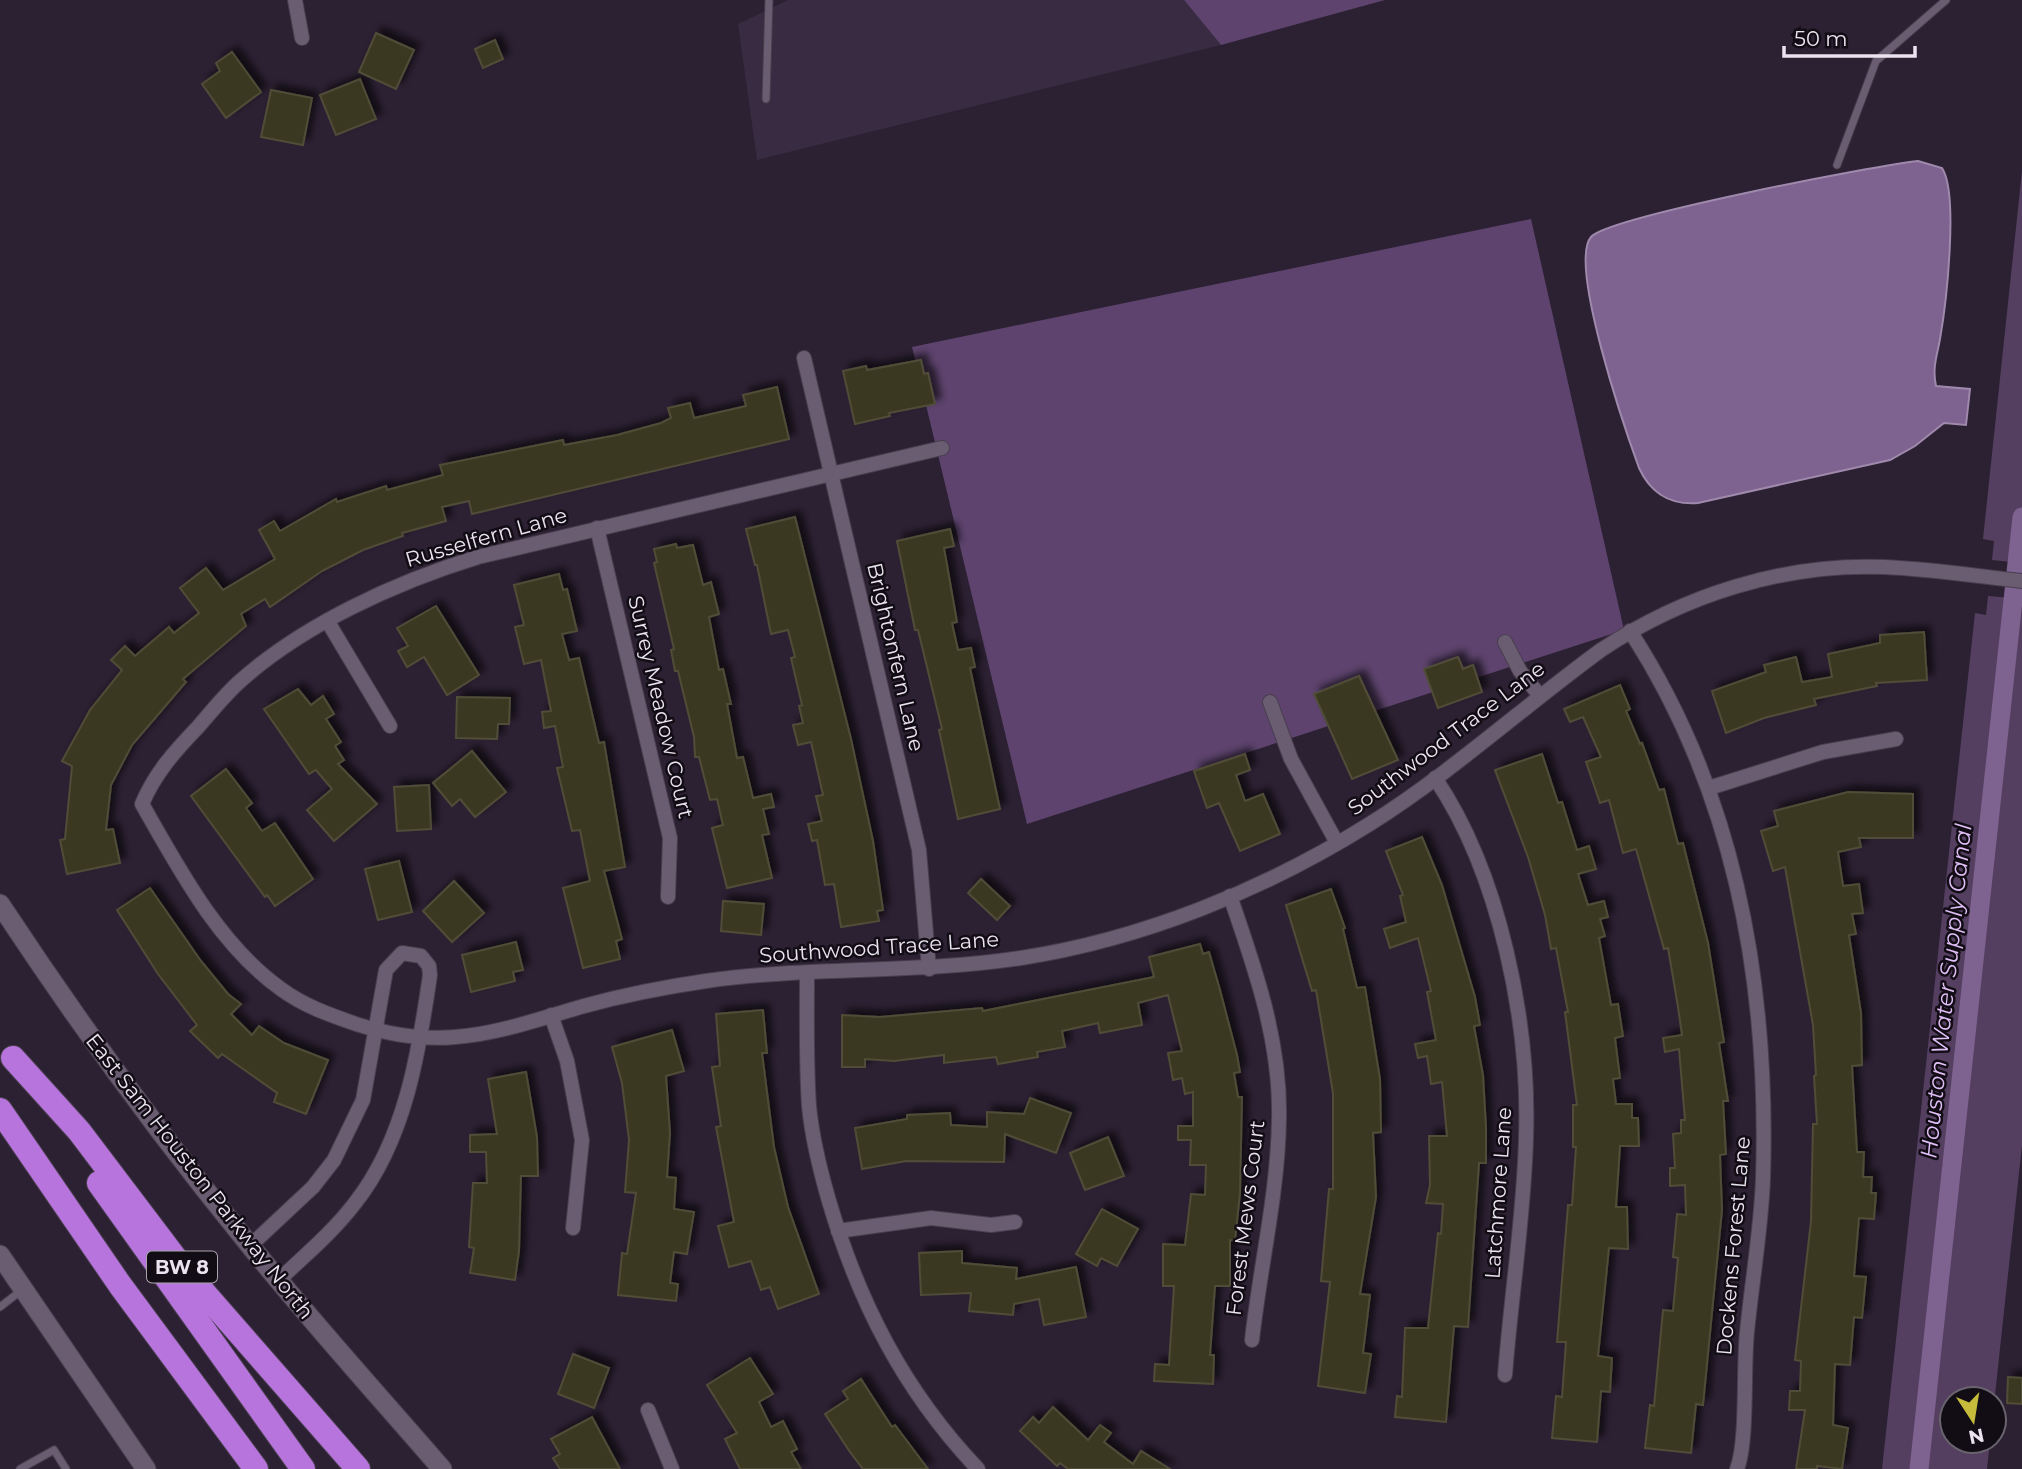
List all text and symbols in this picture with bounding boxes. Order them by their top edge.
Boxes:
scale bar [1784,14,1915,58]
text: 50 m [1794,26,1848,51]
street label: Russelfern Lane [402,502,570,572]
street label: Brightonfern Lane [862,560,930,754]
street label: Surrey Meadow Court [623,593,699,821]
street label: Southwood Trace Lane [1343,656,1549,820]
water label: Houston Water Supply Canal [1914,821,1978,1160]
street label: Southwood Trace Lane [758,926,1000,968]
street label: East Sam Houston Parkway North [81,1028,319,1324]
street label: Latchmore Lane [1480,1106,1516,1280]
street label: Forest Mews Court [1221,1119,1269,1317]
street label: Dockens Forest Lane [1711,1135,1755,1357]
road number: BW 8 [147,1252,217,1282]
north arrow [1938,1385,2008,1455]
text: N [1967,1423,1986,1449]

